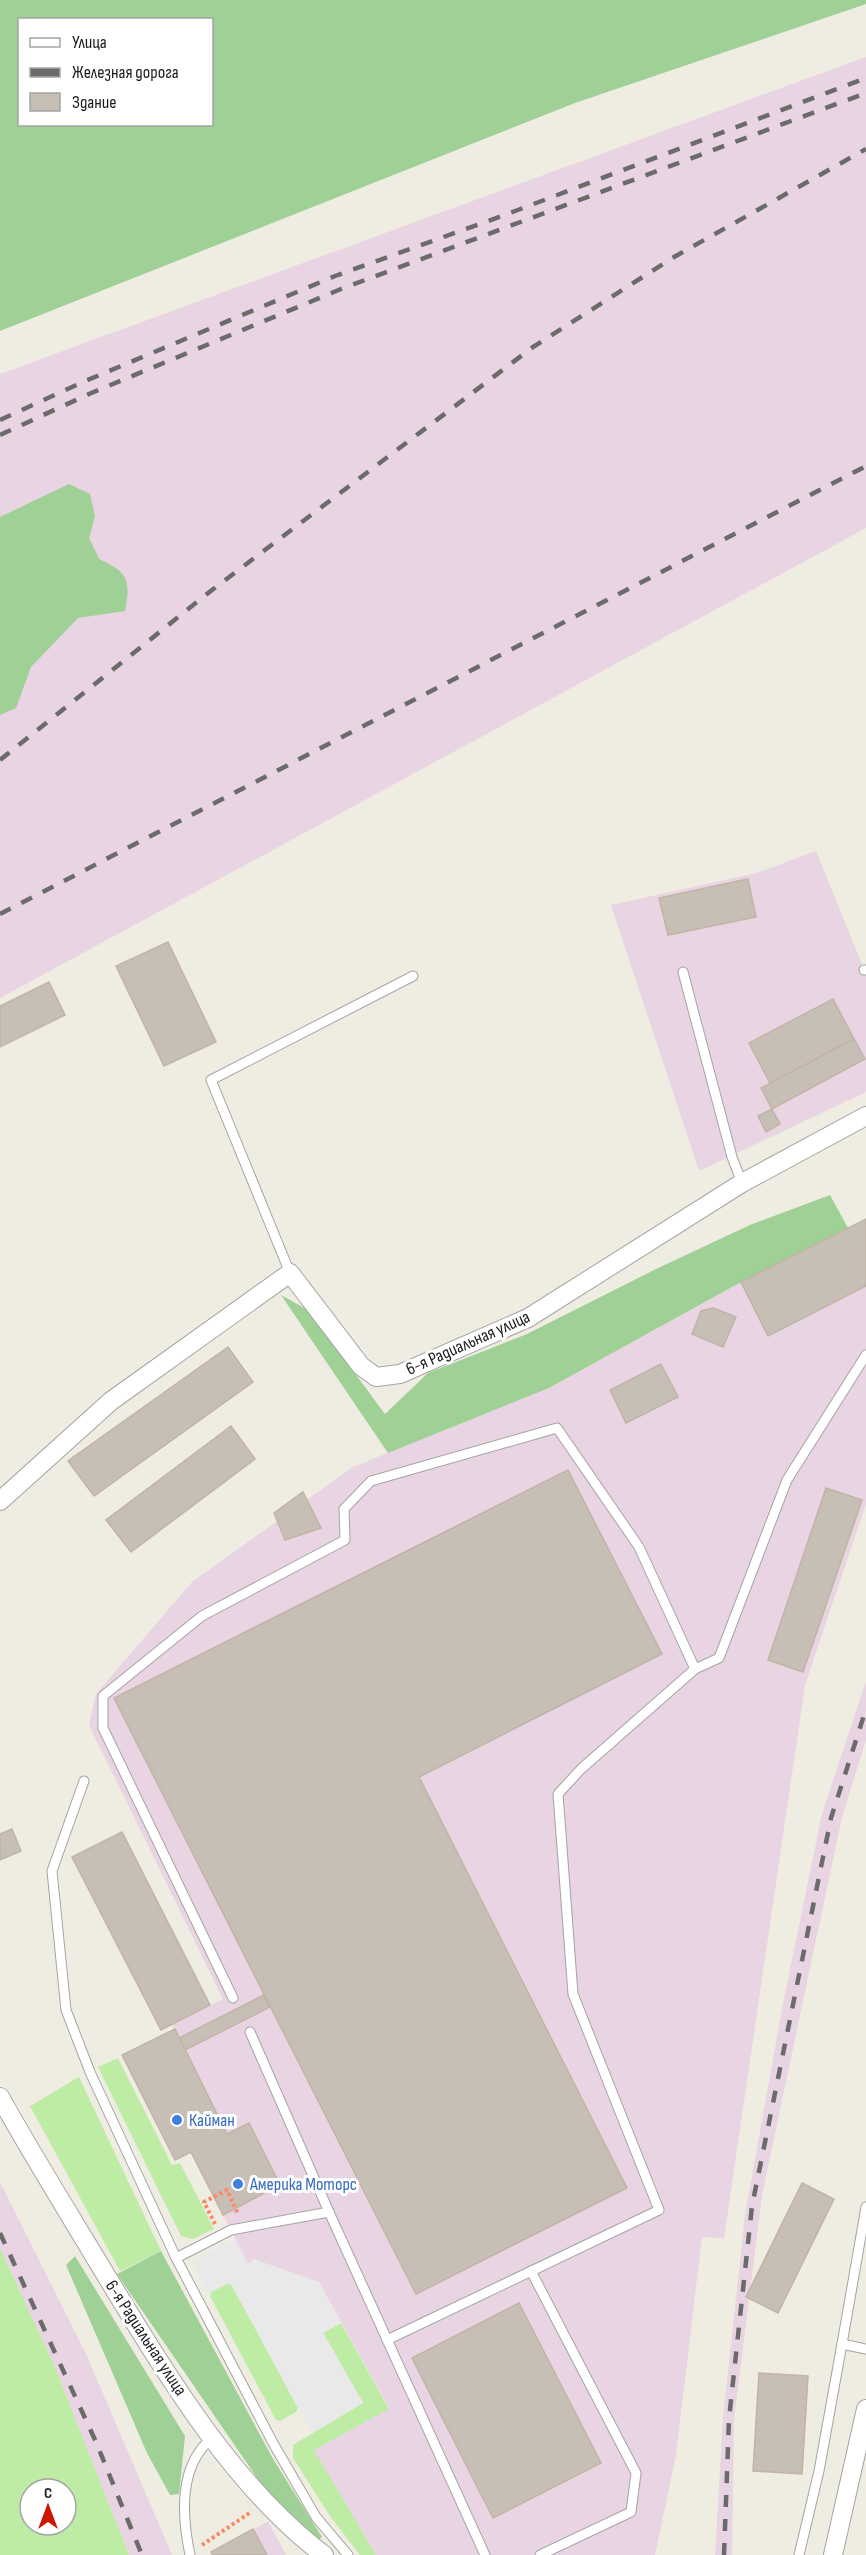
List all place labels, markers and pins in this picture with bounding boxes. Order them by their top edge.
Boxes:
place label: Кайман [189,2110,235,2131]
marker: Кайман [170,2113,184,2127]
place label: Америка Моторс [249,2174,357,2195]
marker: Америка Моторс [231,2177,245,2191]

